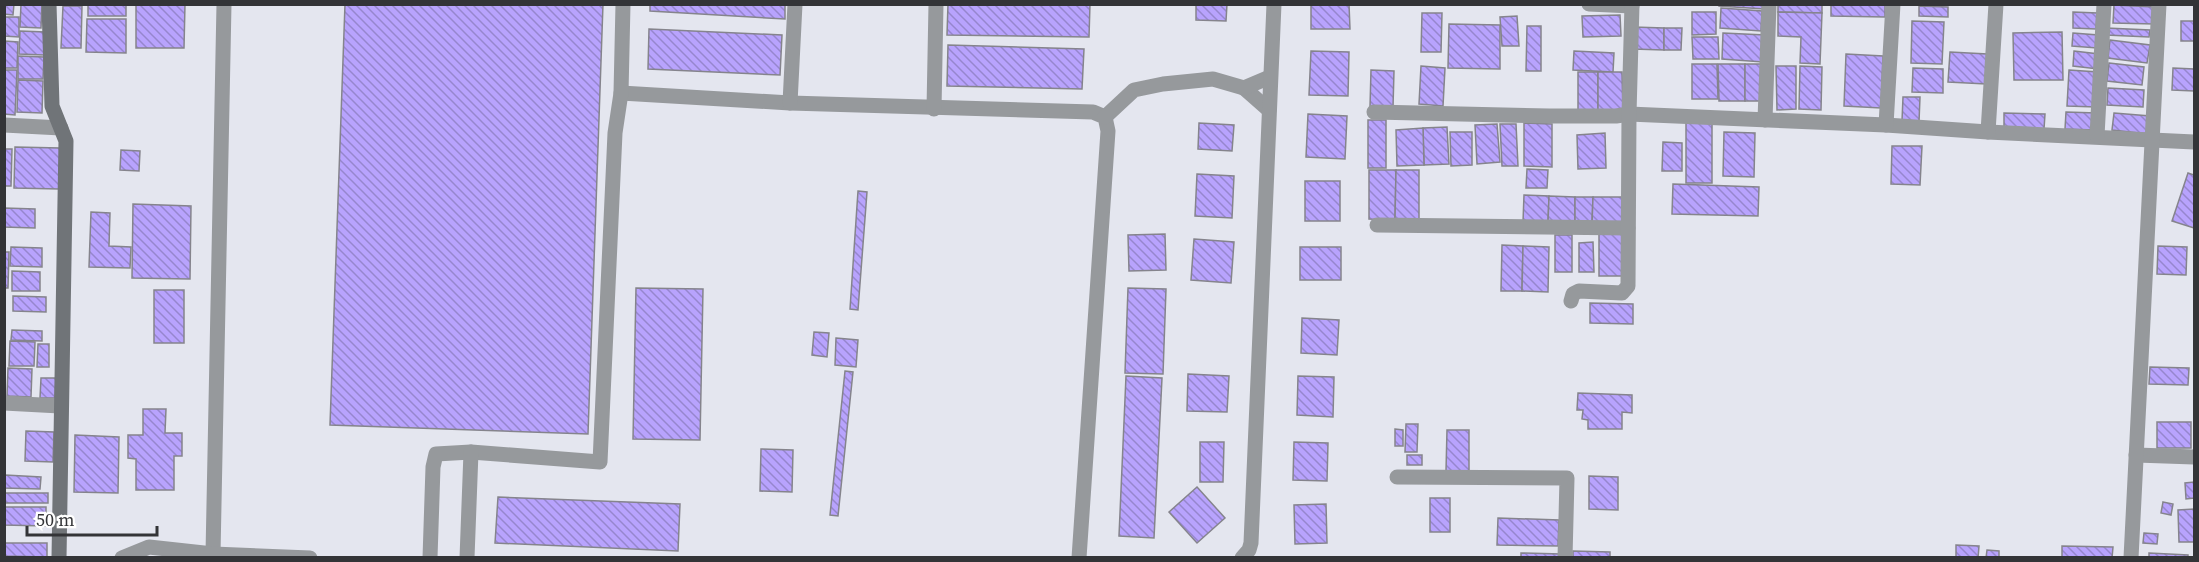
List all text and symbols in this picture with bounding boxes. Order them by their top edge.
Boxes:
scale bar [27,499,158,537]
text: 50 m [36,507,74,532]

